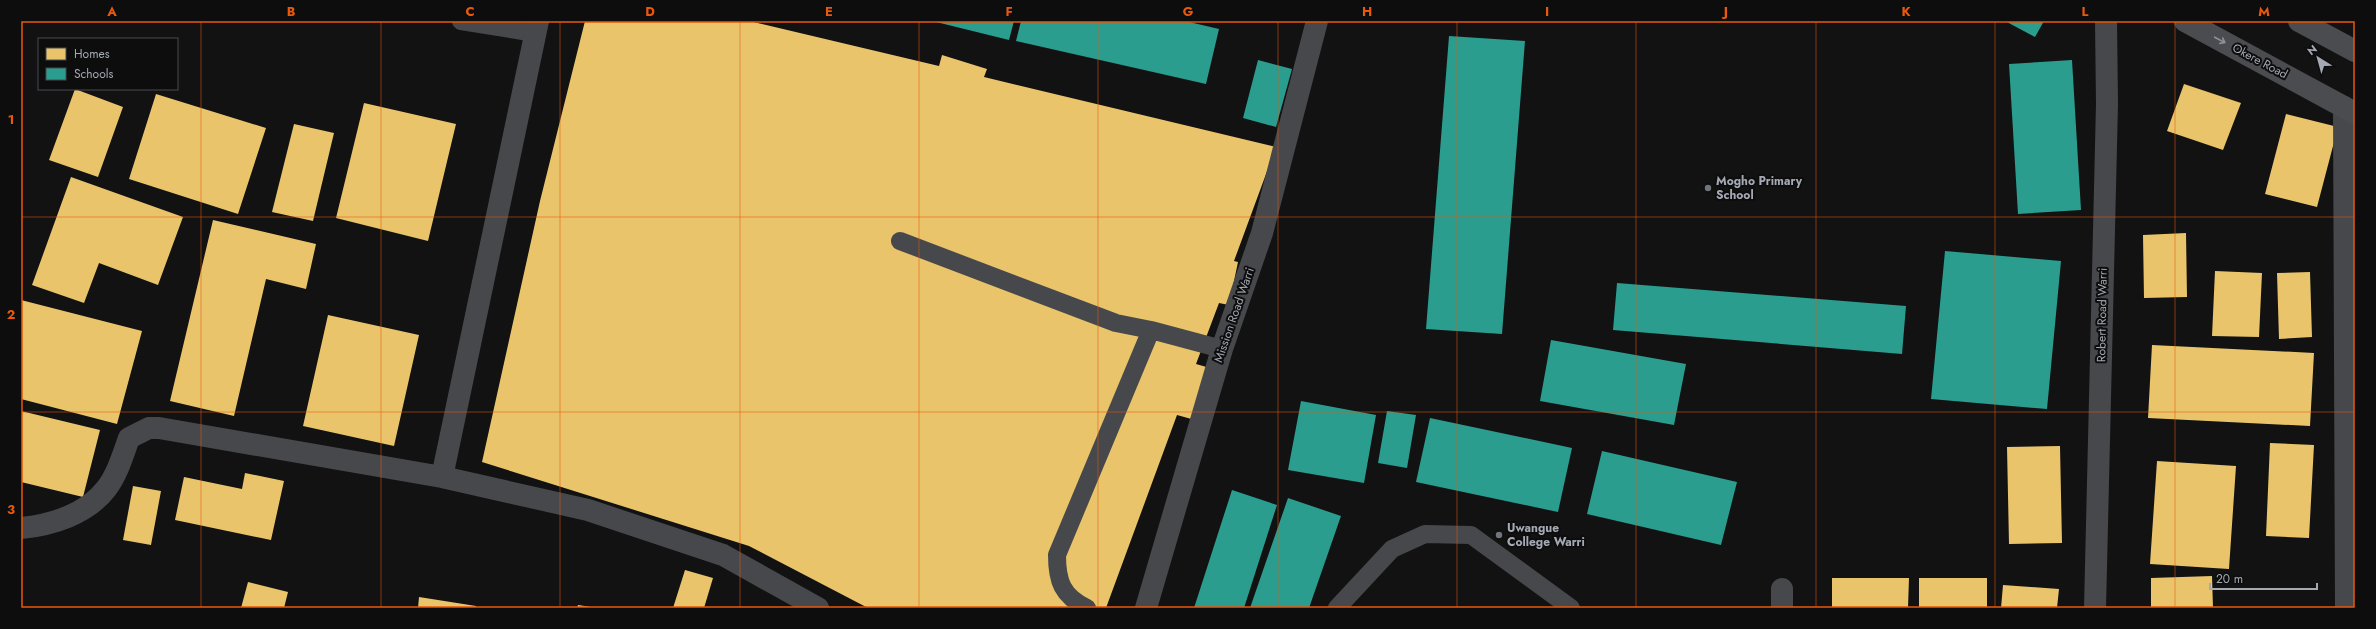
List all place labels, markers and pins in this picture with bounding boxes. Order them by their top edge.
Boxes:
place label: Mogho Primary School [1716,172,1803,204]
marker: Mogho Primary School [1703,183,1713,193]
place label: Uwangue College Warri [1507,519,1585,551]
marker: Uwangue College Warri [1494,530,1504,540]

